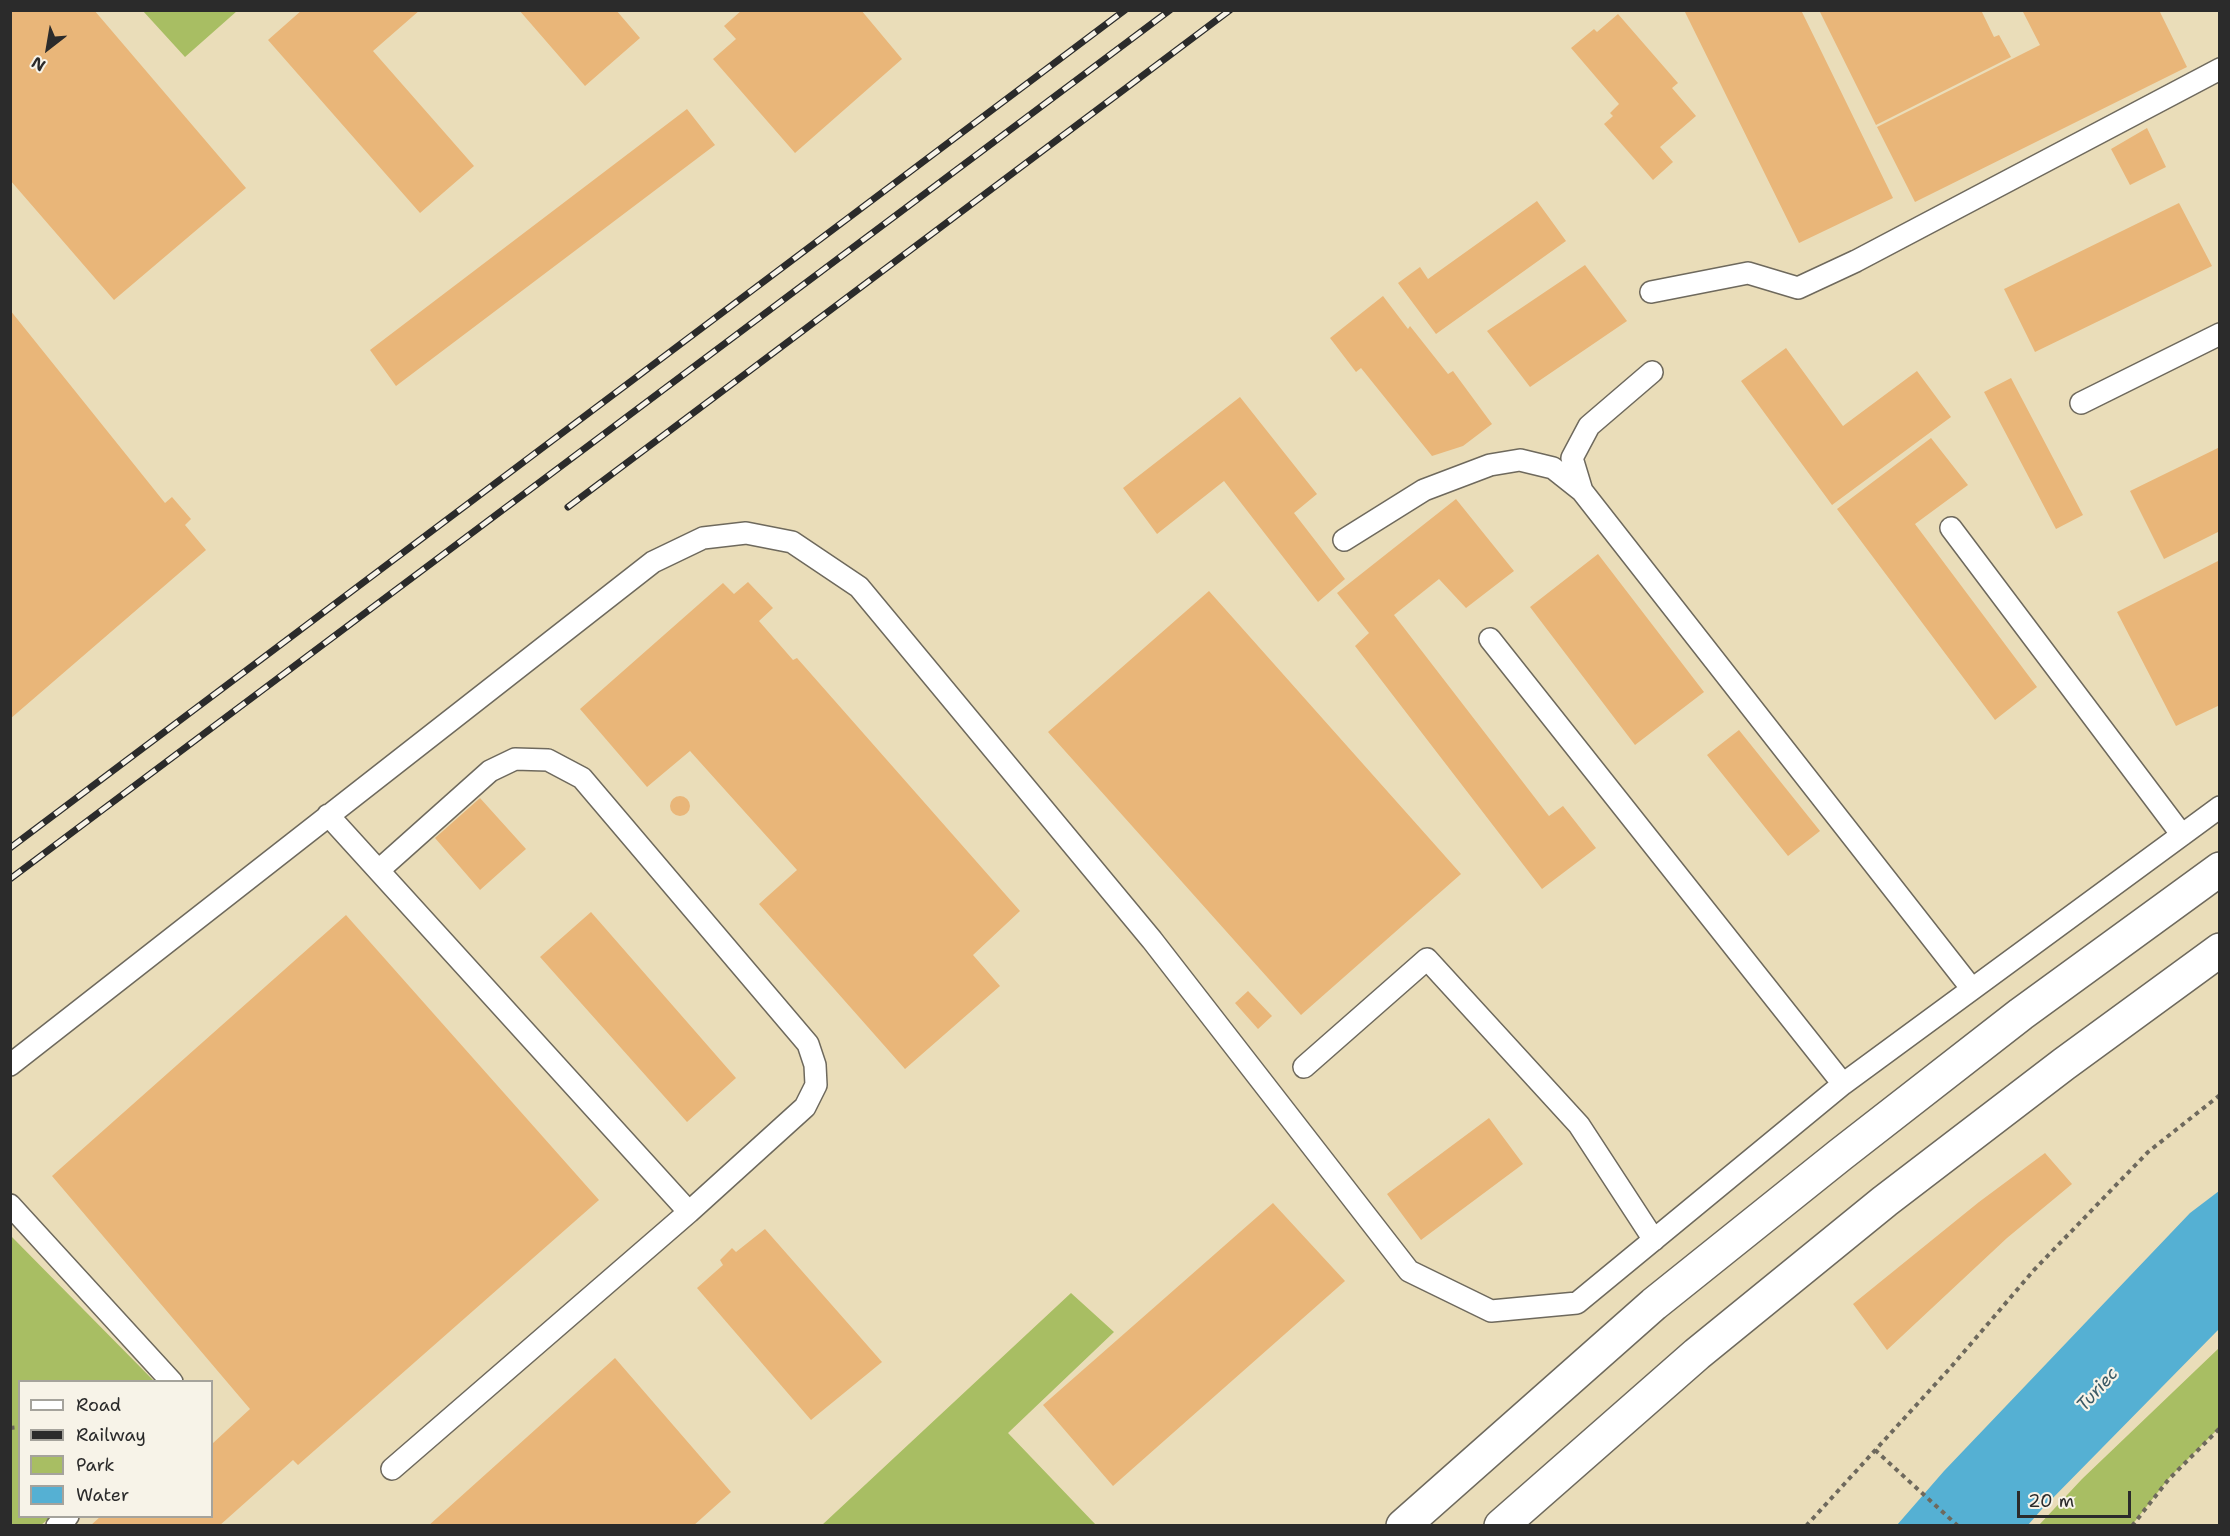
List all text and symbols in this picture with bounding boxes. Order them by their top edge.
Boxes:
north arrow [18,18,78,78]
text: N [28,52,49,76]
water label: Turiec [2073,1364,2123,1416]
legend [18,1380,213,1518]
text: Road [76,1393,121,1417]
text: Railway [76,1423,146,1447]
text: Park [76,1453,115,1477]
scale bar [2020,1479,2134,1517]
text: Water [76,1483,129,1507]
text: 20 m [2028,1489,2074,1513]

